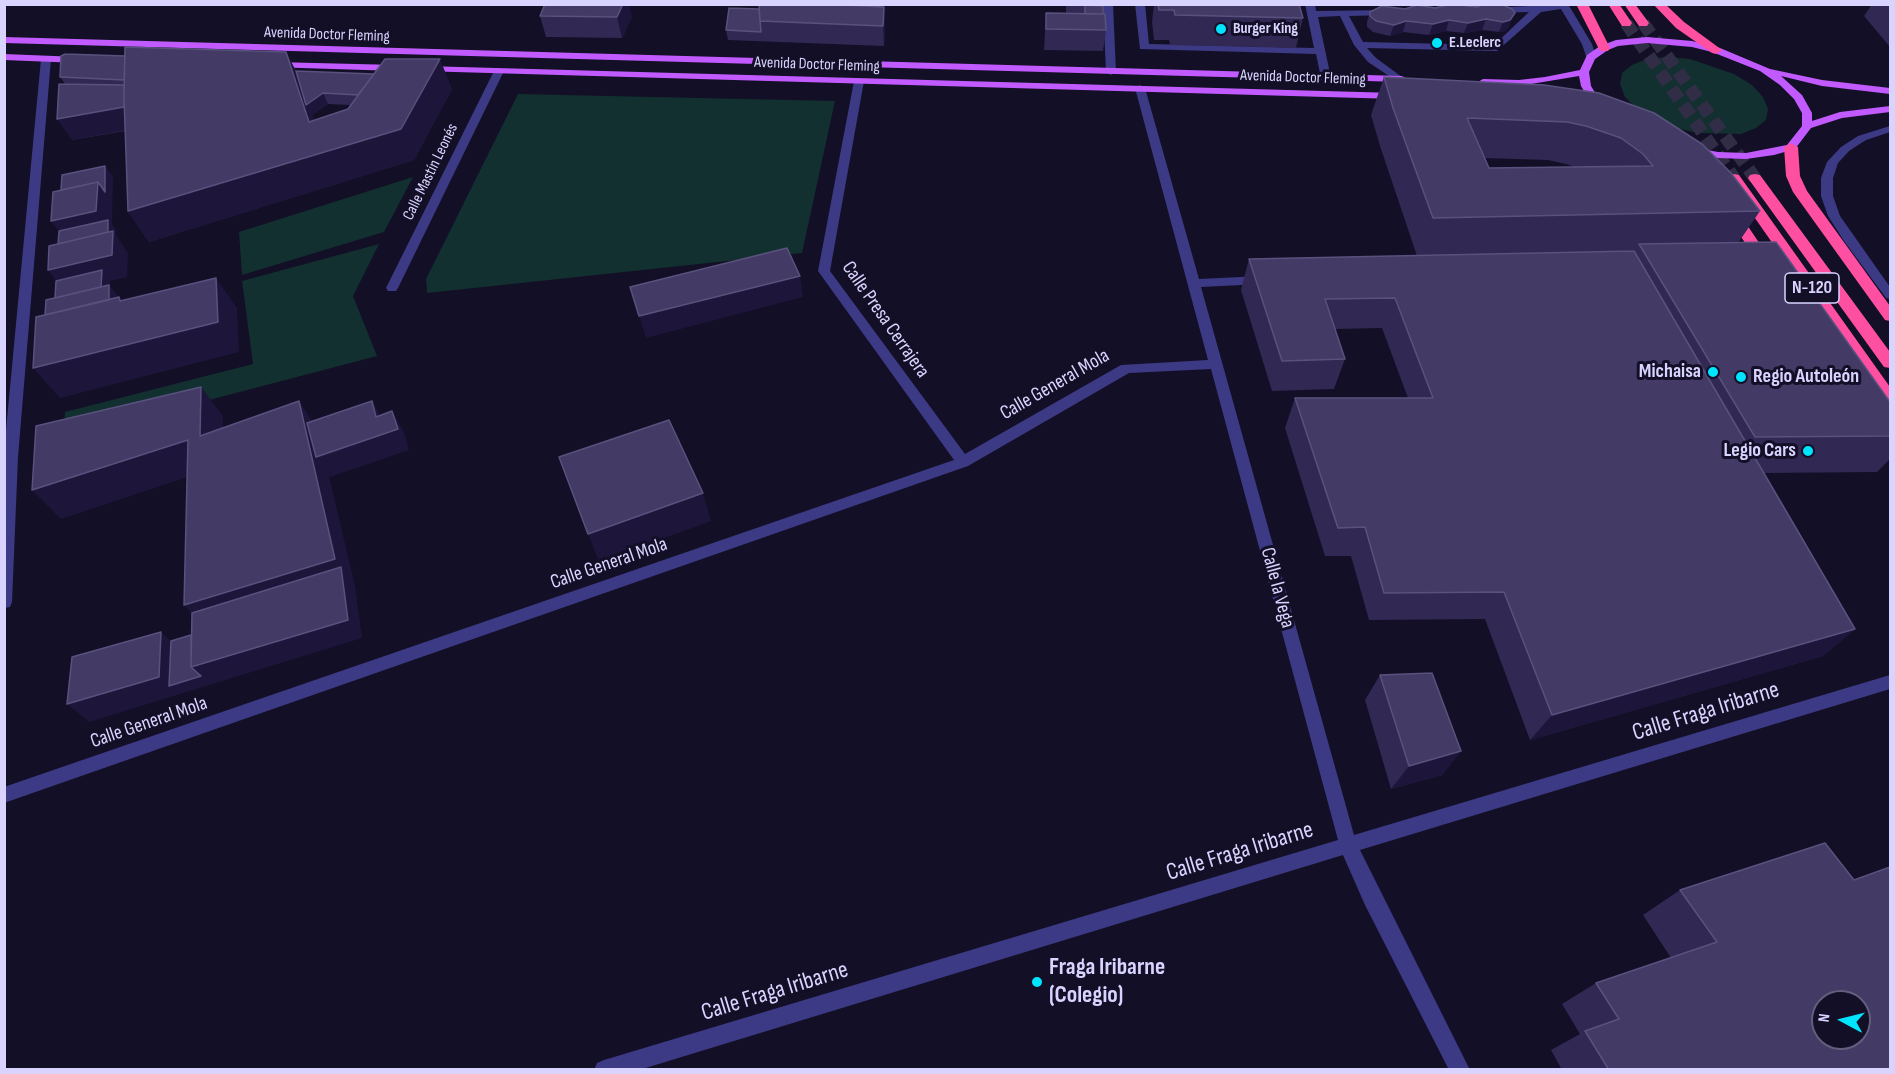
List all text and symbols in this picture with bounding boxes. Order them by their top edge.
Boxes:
place label: Burger King [1233,19,1298,39]
marker: Burger King [1214,22,1228,36]
street label: Avenida Doctor Fleming [264,23,390,47]
place label: E.Leclerc [1449,33,1501,53]
marker: E.Leclerc [1430,36,1444,50]
street label: Avenida Doctor Fleming [754,53,880,77]
street label: Avenida Doctor Fleming [1240,66,1366,90]
street label: Calle Mastín Leonés [399,121,463,223]
street label: Calle Presa Cerrajera [836,257,934,383]
road number: N-120 [1785,273,1839,303]
street label: Calle General Mola [996,344,1114,426]
place label: Michaisa [1639,360,1701,384]
marker: Michaisa [1706,365,1720,379]
place label: Regio Autoleón [1753,365,1859,389]
marker: Regio Autoleón [1734,370,1748,384]
place label: Legio Cars [1723,439,1796,463]
marker: Legio Cars [1801,444,1815,458]
street label: Calle General Mola [547,533,671,595]
street label: Calle la Vega [1255,545,1299,631]
street label: Calle Fraga Iribarne [1629,676,1783,748]
street label: Calle General Mola [87,692,211,754]
street label: Calle Fraga Iribarne [1163,816,1317,888]
place label: Fraga Iribarne (Colegio) [1049,954,1165,1010]
street label: Calle Fraga Iribarne [698,956,852,1028]
marker: Fraga Iribarne (Colegio) [1030,975,1044,989]
north arrow [1811,990,1871,1050]
text: N [1815,1013,1835,1023]

